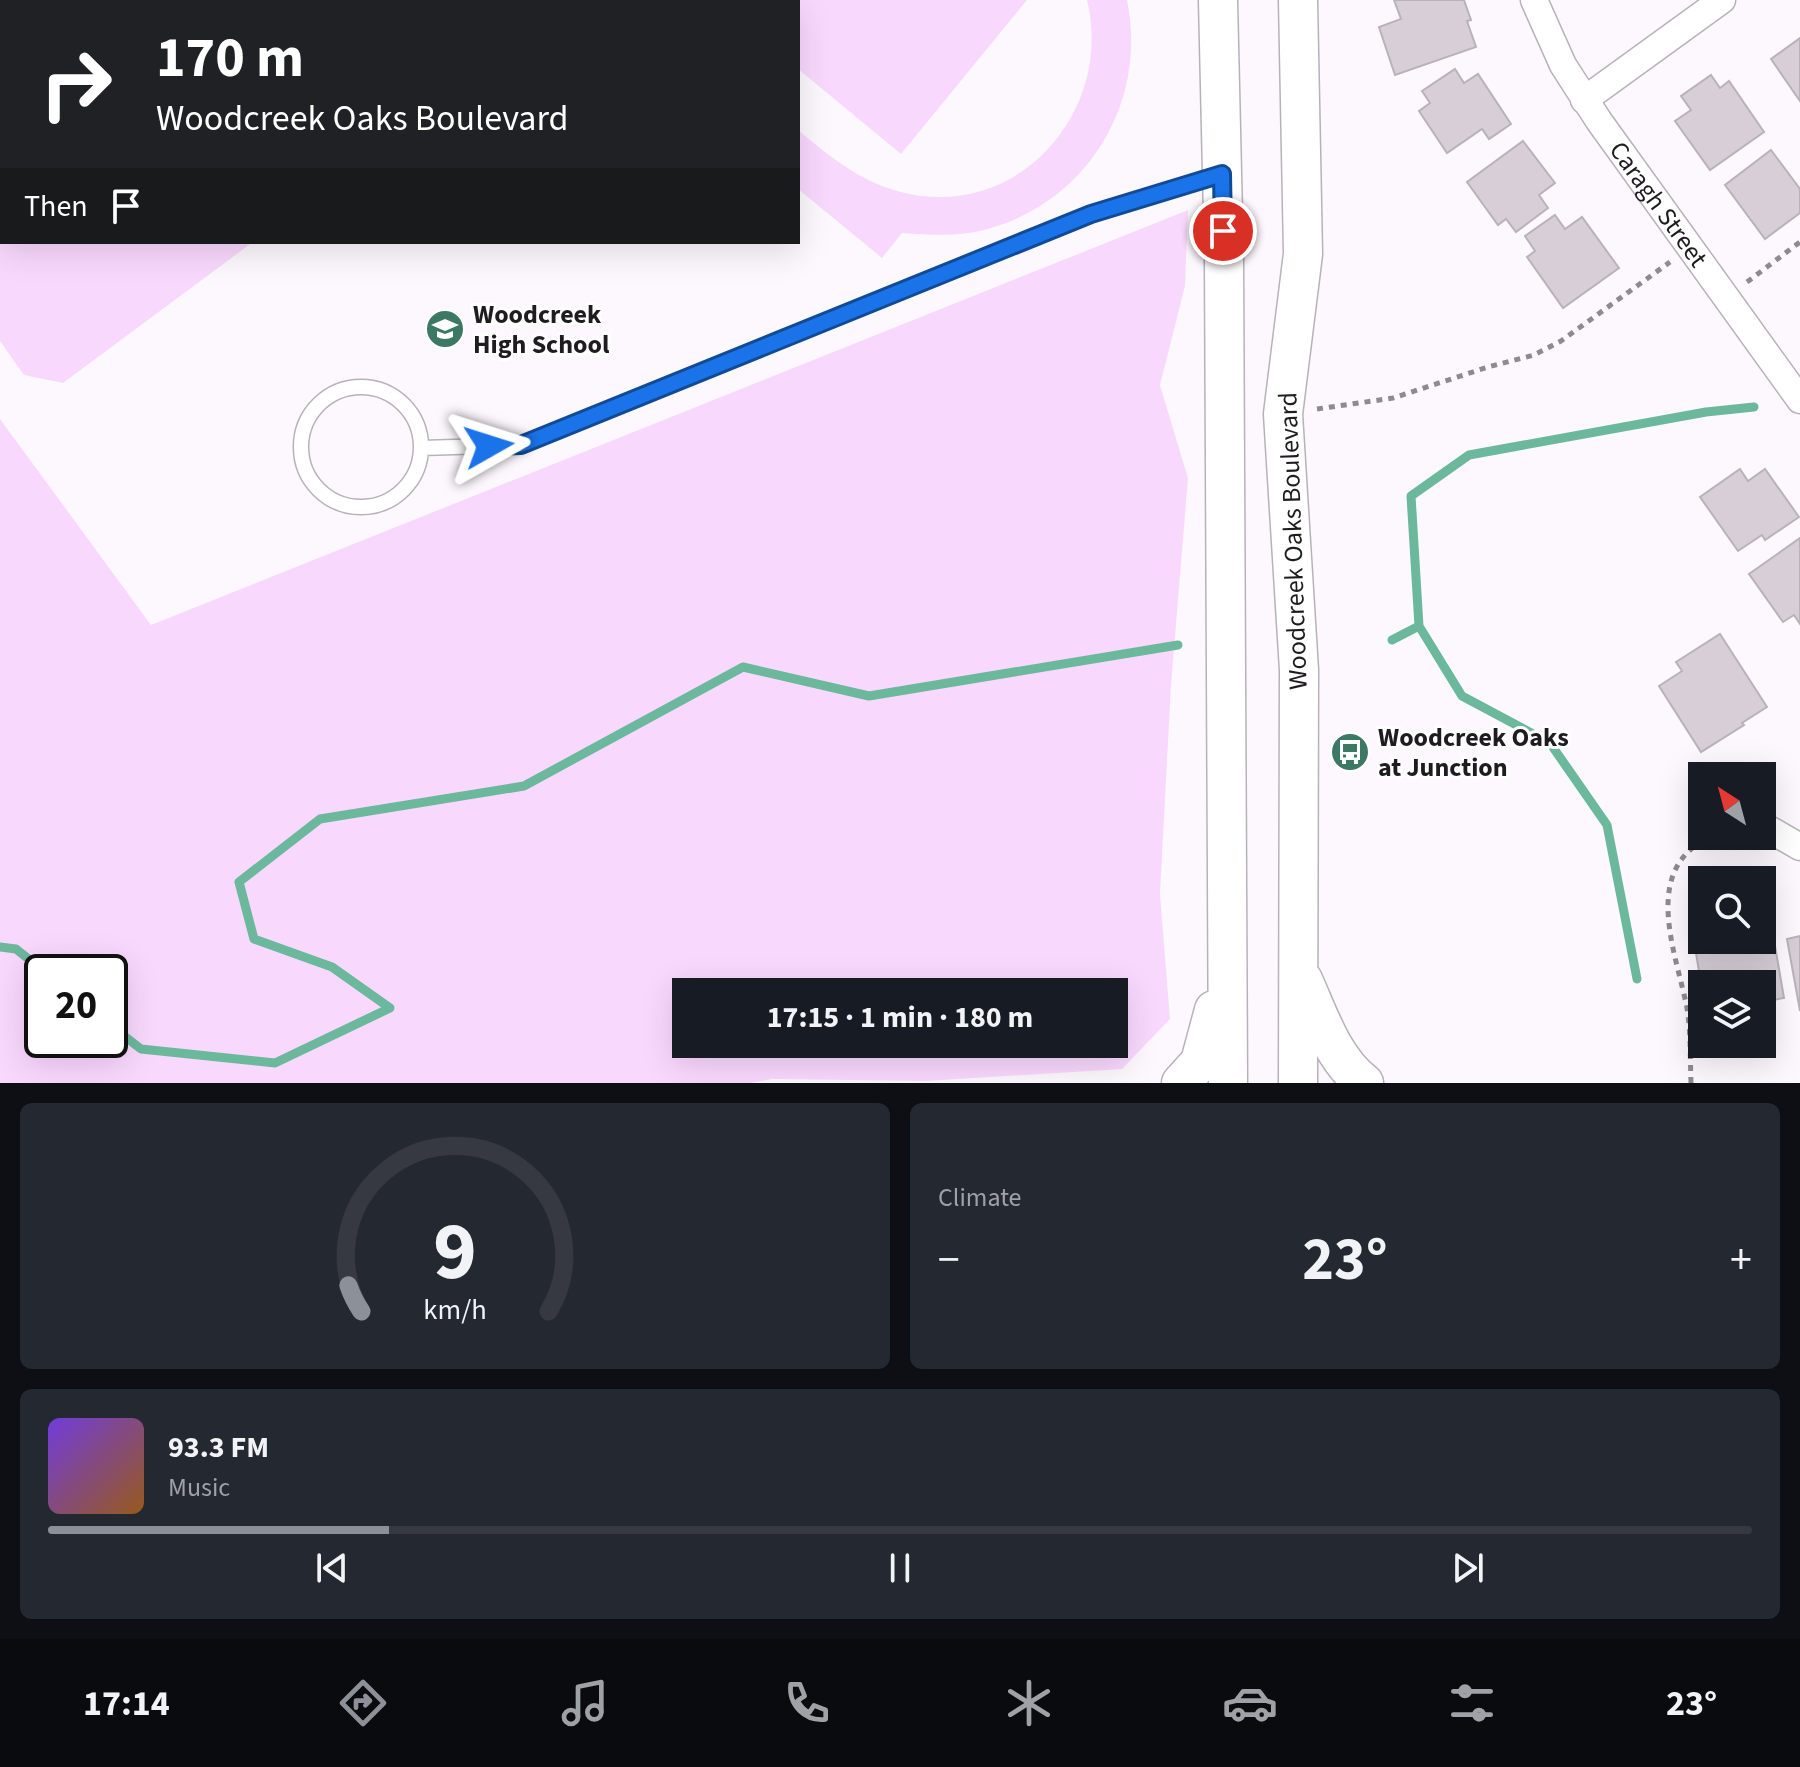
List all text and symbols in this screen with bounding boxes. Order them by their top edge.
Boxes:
text: 170 m [156,19,304,98]
icon: right [24,32,128,136]
text: Woodcreek Oaks Boulevard [156,93,569,144]
street label: Caragh Street [1601,133,1717,275]
icon: arrive [104,184,148,228]
text: Then [24,185,88,228]
pin [1189,197,1257,265]
icon: arrive [1201,209,1245,253]
place label: Woodcreek High School [473,296,610,363]
school or university icon: Woodcreek High School [424,308,466,350]
street label: Woodcreek Oaks Boulevard [1269,391,1317,691]
position arrow [447,404,531,488]
place label: Woodcreek Oaks at Junction [1378,719,1569,786]
bus stop icon: Woodcreek Oaks at Junction [1329,731,1371,773]
north arrow [1688,762,1776,850]
map controls [1688,762,1776,1058]
button: search [1688,866,1776,954]
speed limit sign: 20 [24,954,128,1058]
button: layers [1688,970,1776,1058]
text: 17:15 · 1 min · 180 m [767,996,1033,1039]
text: Climate [938,1179,1022,1216]
text: 9 [433,1193,477,1311]
text: 23° [1302,1218,1388,1303]
text: − [938,1229,960,1292]
text: + [1730,1229,1752,1292]
text: km/h [423,1290,487,1330]
text: 93.3 FM [168,1426,269,1469]
text: Music [168,1469,230,1506]
icon: previous [310,1546,354,1590]
icon: pause [878,1546,922,1590]
icon: next [1446,1546,1490,1590]
icon: directions [335,1675,391,1731]
icon: music [557,1675,613,1731]
icon: phone [779,1675,835,1731]
icon: climate [1001,1675,1057,1731]
icon: car [1222,1675,1278,1731]
icon: filters [1444,1675,1500,1731]
text: 17:14 [83,1678,170,1729]
text: 23° [1666,1678,1717,1729]

